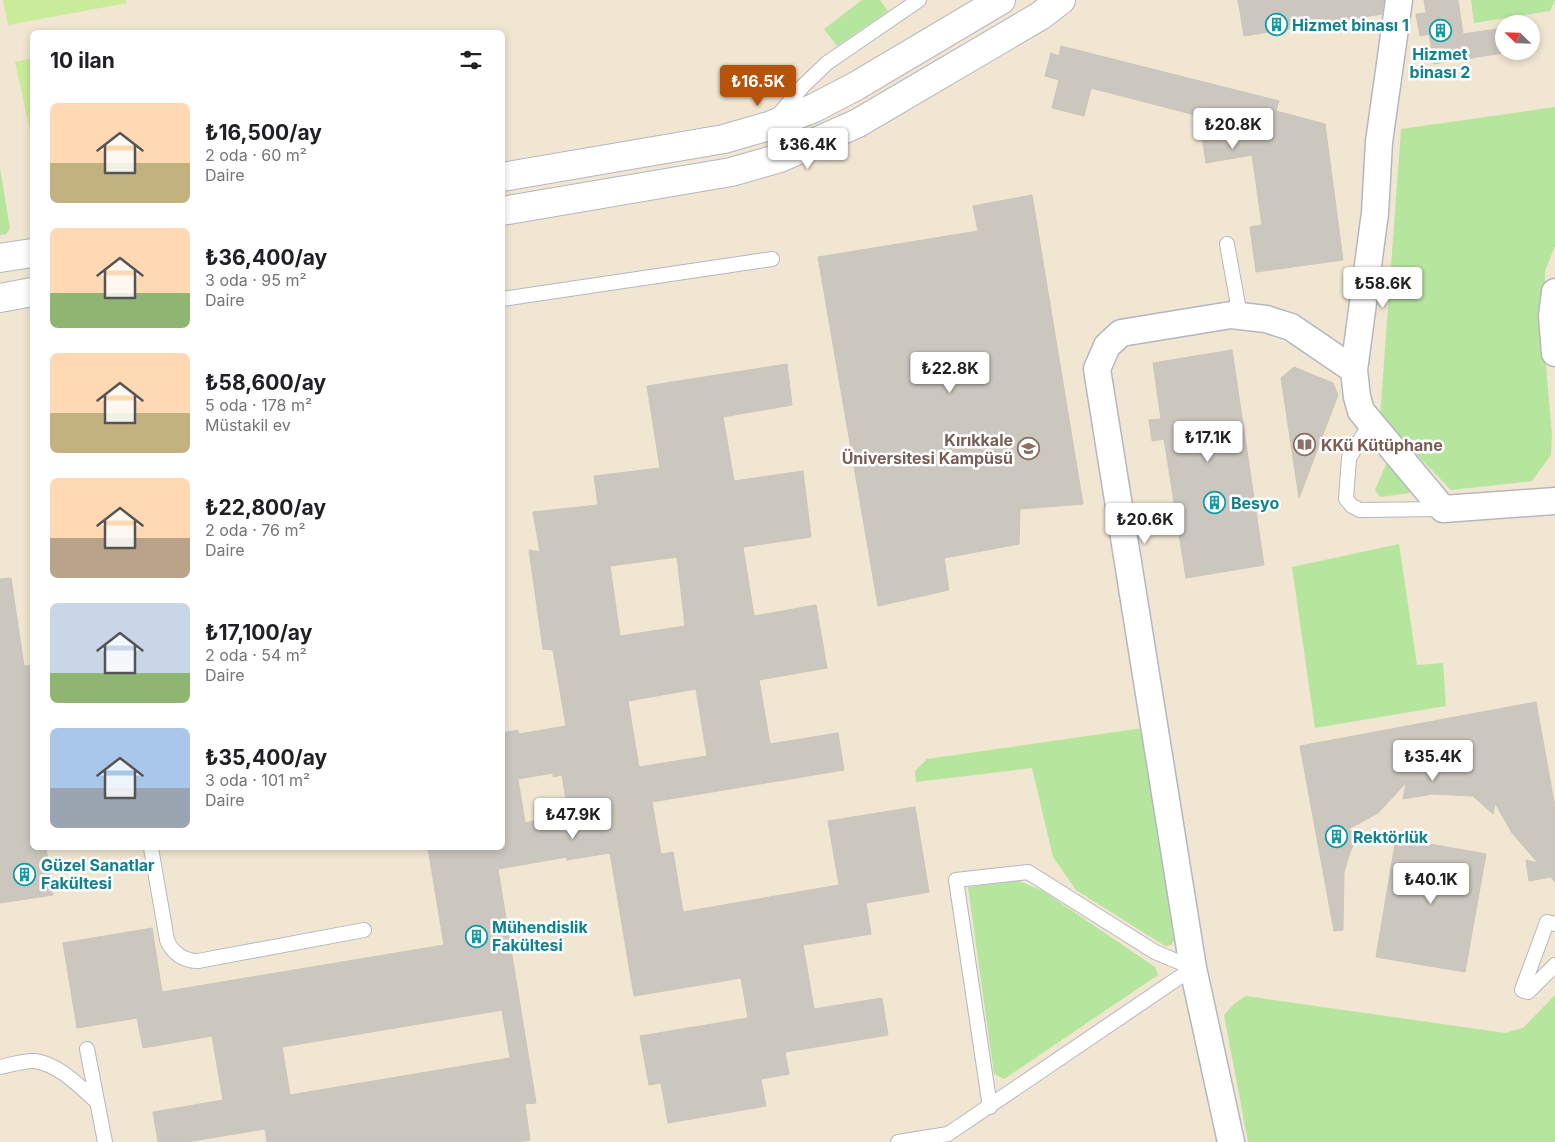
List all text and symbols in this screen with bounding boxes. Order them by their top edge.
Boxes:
building icon: Hizmet binası 1 [1264,13,1288,37]
place label: Hizmet binası 1 [1292,15,1409,35]
north arrow [1495,15,1540,60]
map controls [1495,15,1540,60]
building icon: Hizmet binası 2 [1428,18,1452,42]
place label: Hizmet binası 2 [1410,44,1470,82]
icon: filters [457,46,485,74]
text: 10 ilan [50,48,115,73]
pin: ₺16.5K [717,64,799,107]
text: ₺16.5K [731,71,785,91]
pin: ₺20.8K [1192,108,1274,150]
text: ₺20.8K [1204,114,1262,134]
text: ₺16,500/ay [205,120,322,145]
icon: home [90,123,150,183]
pin: ₺36.4K [767,128,849,170]
text: ₺36.4K [779,134,837,154]
text: 2 oda · 60 m² [205,145,307,165]
text: Daire [205,165,245,185]
text: ₺36,400/ay [205,245,327,270]
icon: home [90,248,150,308]
pin: ₺58.6K [1342,266,1424,309]
text: 3 oda · 95 m² [205,270,307,290]
text: ₺58.6K [1354,273,1412,293]
text: Daire [205,290,245,310]
pin: ₺22.8K [909,352,991,394]
text: ₺22.8K [921,358,979,378]
text: ₺58,600/ay [205,370,326,395]
icon: home [90,373,150,433]
text: 5 oda · 178 m² [205,395,312,415]
text: Müstakil ev [205,415,291,435]
pin: ₺17.1K [1167,420,1249,463]
text: ₺17.1K [1185,427,1231,447]
place label: Kırıkkale Üniversitesi Kampüsü [842,430,1013,468]
library icon: KKü Kütüphane [1293,433,1317,457]
place label: KKü Kütüphane [1321,435,1443,455]
school or university icon: Kırıkkale Üniversitesi Kampüsü [1017,437,1041,461]
building icon: Besyo [1203,491,1227,515]
place label: Besyo [1231,493,1279,513]
text: ₺22,800/ay [205,495,326,520]
icon: home [90,498,150,558]
pin: ₺20.6K [1104,502,1186,545]
text: ₺20.6K [1116,509,1174,529]
text: 2 oda · 76 m² [205,520,306,540]
text: Daire [205,540,245,560]
text: ₺17,100/ay [205,620,312,645]
icon: home [90,623,150,683]
text: 2 oda · 54 m² [205,645,307,665]
text: Daire [205,665,245,685]
pin: ₺35.4K [1392,740,1474,782]
text: ₺35,400/ay [205,745,327,770]
text: ₺35.4K [1404,746,1462,766]
icon: home [90,748,150,808]
text: 3 oda · 101 m² [205,770,310,790]
text: Daire [205,790,245,810]
pin: ₺47.9K [532,798,614,840]
text: ₺47.9K [545,804,601,824]
building icon: Rektörlük [1325,825,1349,849]
place label: Rektörlük [1353,827,1429,847]
place label: Güzel Sanatlar Fakültesi [41,855,155,893]
building icon: Güzel Sanatlar Fakültesi [13,862,37,886]
pin: ₺40.1K [1390,862,1472,905]
text: ₺40.1K [1404,869,1458,889]
place label: Mühendislik Fakültesi [492,917,588,955]
building icon: Mühendislik Fakültesi [464,924,488,948]

